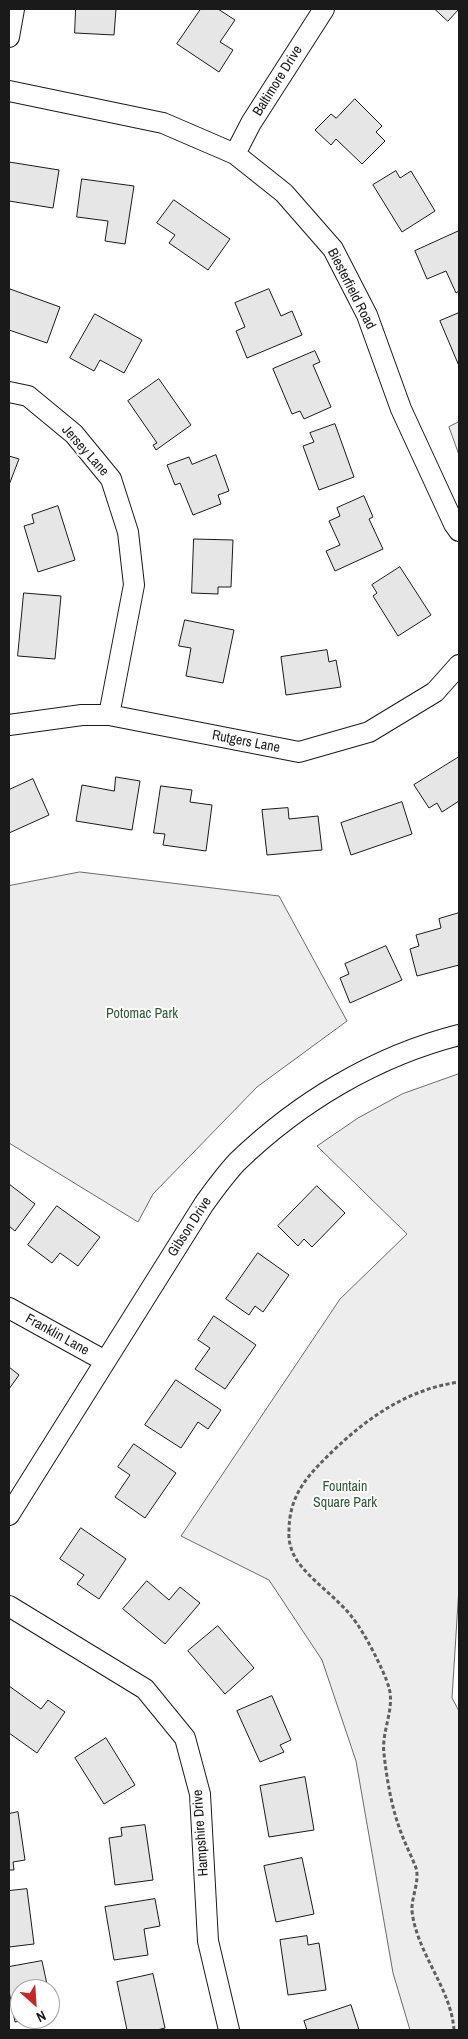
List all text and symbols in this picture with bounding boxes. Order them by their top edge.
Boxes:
street label: Baltimore Drive [250,43,306,119]
street label: Biesterfield Road [323,246,379,332]
street label: Jersey Lane [58,422,112,480]
street label: Rutgers Lane [211,727,281,757]
park label: Potomac Park [106,1006,178,1022]
street label: Gibson Drive [165,1194,215,1260]
street label: Franklin Lane [22,1311,92,1359]
park label: Fountain Square Park [313,1479,377,1511]
street label: Hampshire Drive [190,1789,212,1877]
north arrow [10,1979,60,2029]
text: N [33,2007,49,2026]

